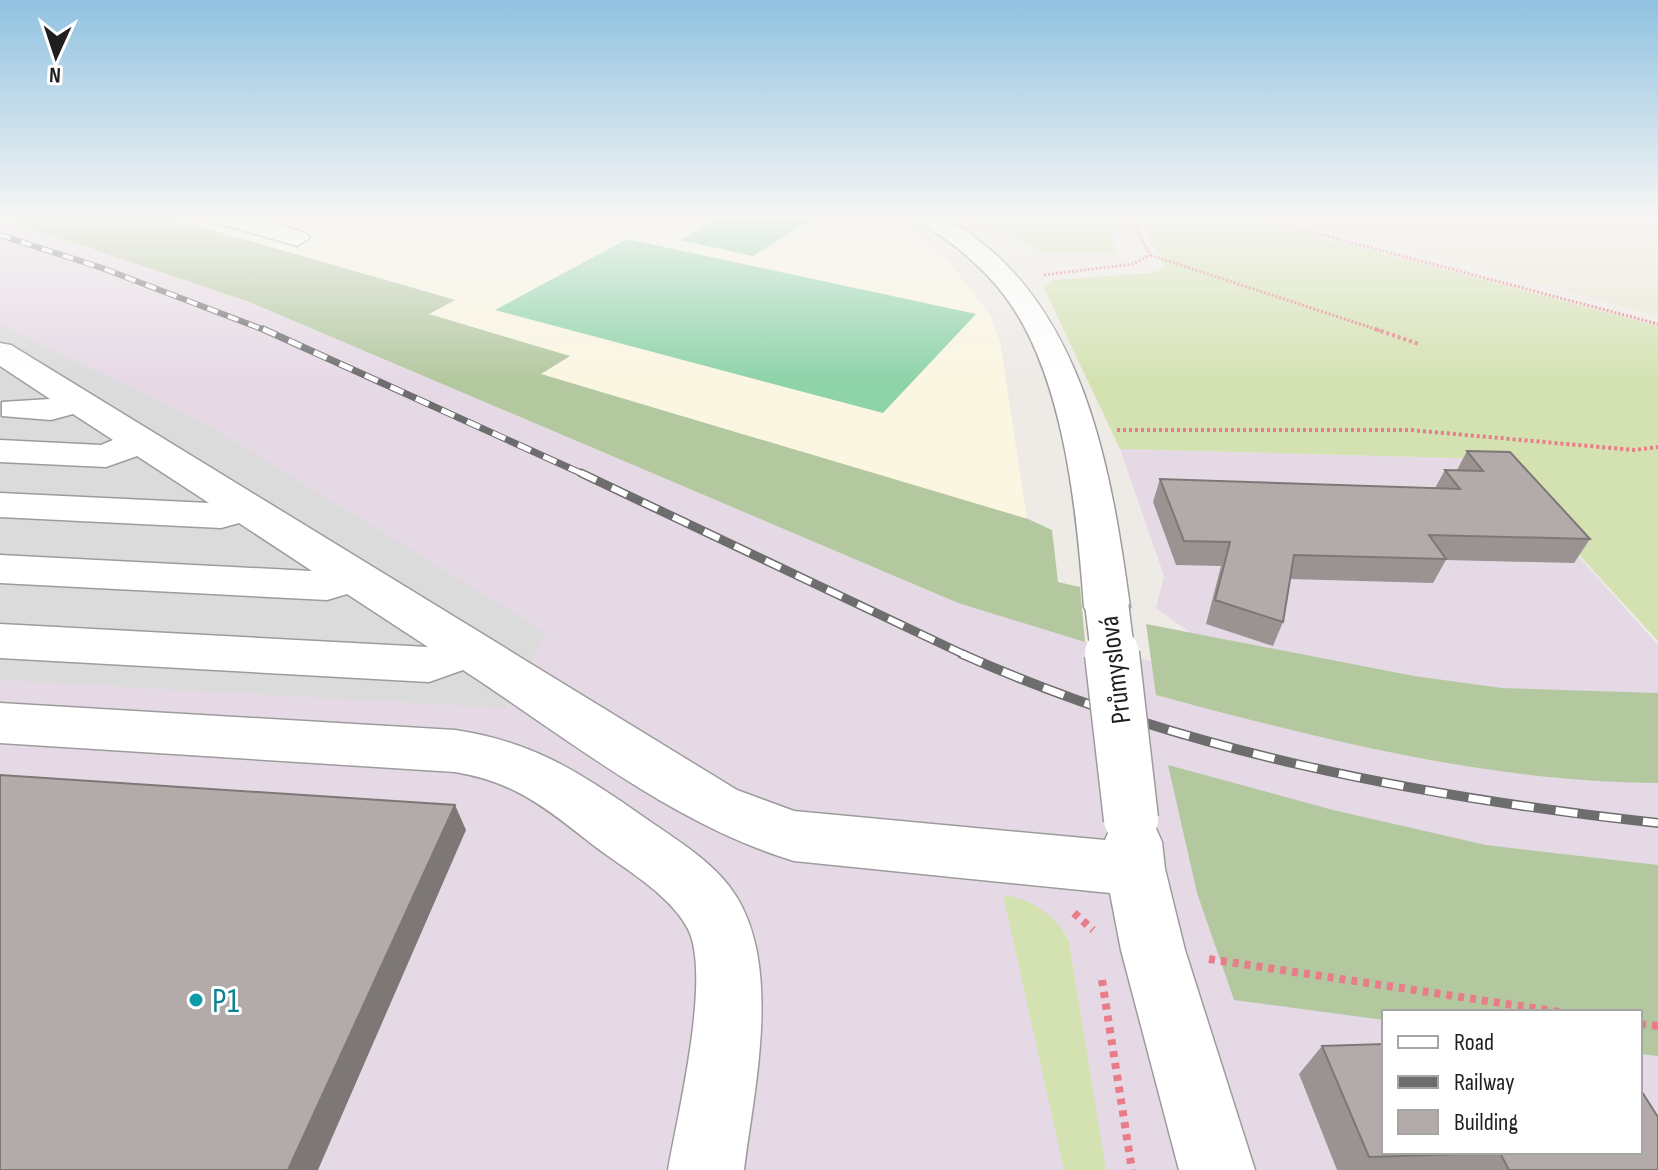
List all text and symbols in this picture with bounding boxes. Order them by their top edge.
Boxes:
north arrow [16,16,96,96]
text: N [48,61,62,88]
street label: Průmyslová [1093,614,1138,725]
place label: P1 [212,981,239,1022]
marker: P1 [187,991,205,1009]
legend [1382,1010,1642,1154]
text: Road [1454,1028,1494,1057]
text: Railway [1454,1068,1514,1097]
text: Building [1454,1108,1518,1137]

